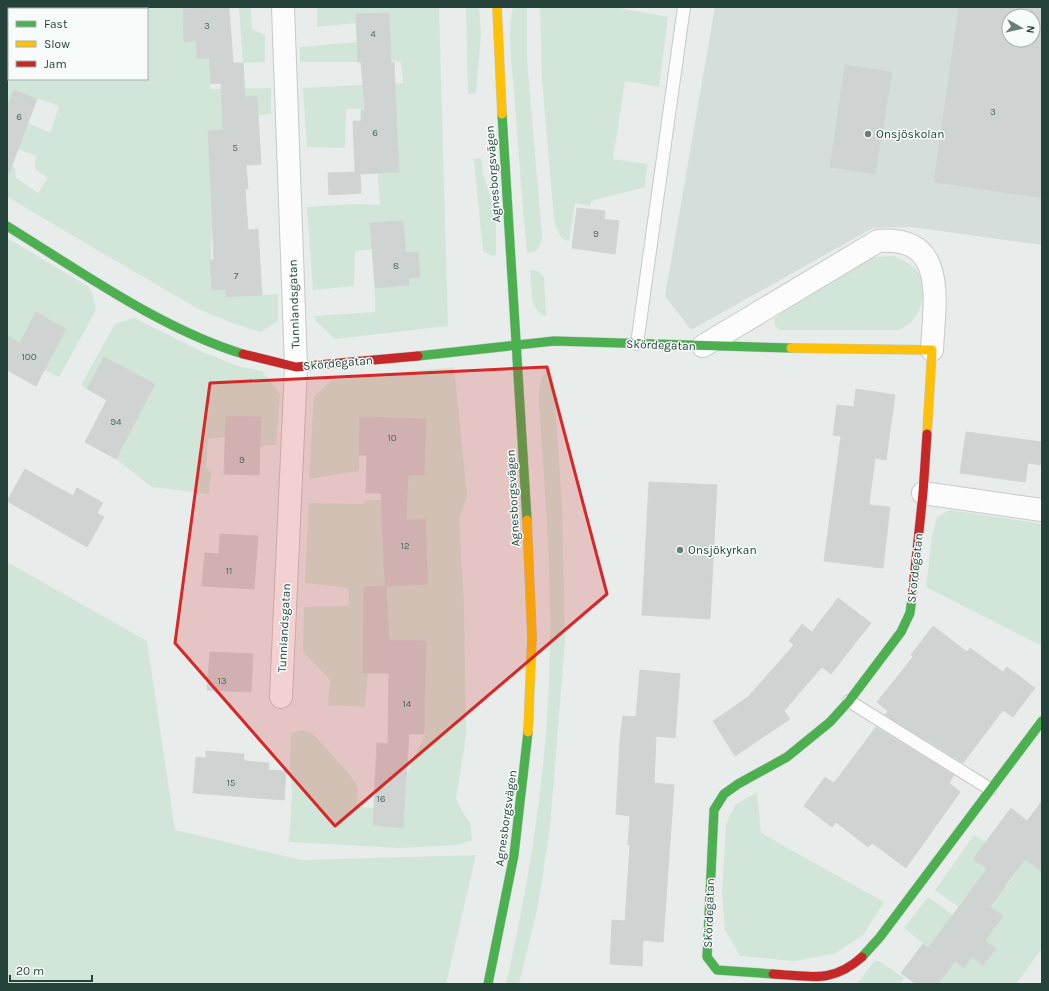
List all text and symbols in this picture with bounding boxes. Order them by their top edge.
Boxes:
legend [8,8,148,80]
north arrow [1001,8,1041,48]
text: Fast [44,17,68,31]
house number: 3 [204,20,210,32]
text: N [1023,25,1037,34]
house number: 4 [370,28,376,40]
text: Slow [44,37,70,51]
text: Jam [44,57,67,71]
house number: 3 [990,106,996,118]
house number: 6 [16,111,22,123]
street label: Agnesborgsvägen [483,125,503,223]
house number: 6 [372,127,378,139]
place label: Onsjöskolan [876,127,944,141]
marker: Onsjöskolan [863,129,873,139]
house number: 5 [232,142,238,154]
house number: 9 [593,228,599,240]
street label: Tunnlandsgatan [285,259,303,349]
house number: 8 [393,260,399,272]
house number: 7 [234,270,239,282]
street label: Skördegatan [626,337,696,353]
house number: 100 [21,351,37,363]
street label: Skördegatan [303,353,373,373]
house number: 94 [110,416,122,428]
house number: 10 [387,432,397,444]
street label: Agnesborgsvägen [503,449,523,547]
house number: 9 [239,454,245,466]
street label: Skördegatan [904,532,926,604]
house number: 12 [400,540,410,552]
place label: Onsjökyrkan [688,543,757,557]
marker: Onsjökyrkan [675,545,685,555]
house number: 11 [226,565,232,577]
street label: Tunnlandsgatan [275,583,293,673]
house number: 13 [217,675,227,687]
house number: 14 [403,698,412,710]
street label: Agnesborgsvägen [492,769,520,867]
house number: 15 [227,777,236,789]
house number: 16 [376,793,386,805]
street label: Skördegatan [701,878,717,948]
scale bar [10,957,92,983]
text: 20 m [16,964,44,978]

